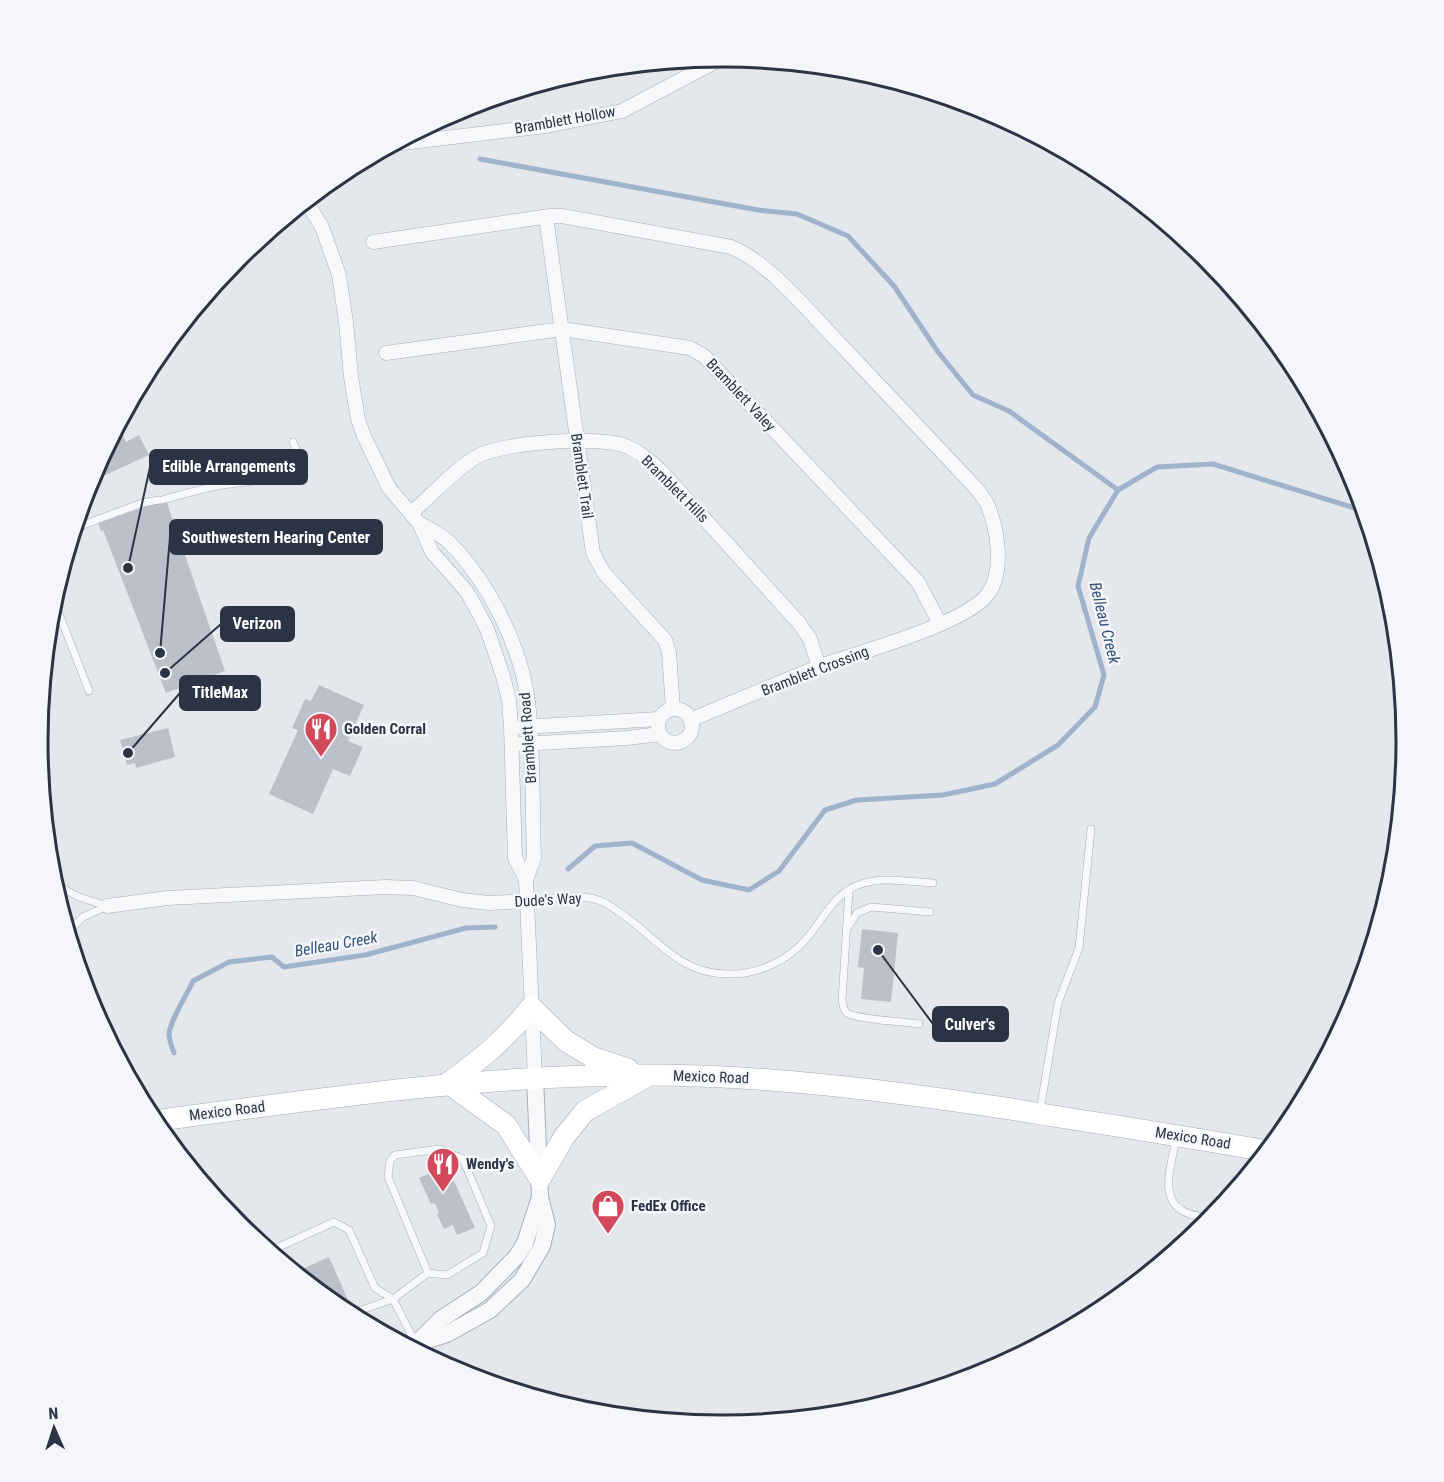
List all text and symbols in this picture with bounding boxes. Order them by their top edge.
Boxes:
street label: Bramblett Hollow [513,102,617,138]
street label: Bramblett Valey [703,355,779,435]
street label: Bramblett Trail [567,432,597,520]
callout: Edible Arrangements [150,450,307,484]
street label: Bramblett Hills [638,452,712,526]
text: Edible Arrangements [162,457,296,476]
callout: Southwestern Hearing Center [170,520,382,554]
text: Southwestern Hearing Center [182,528,370,547]
water label: Belleau Creek [1086,580,1125,667]
callout: Verizon [221,607,294,641]
text: Verizon [233,614,282,633]
street label: Bramblett Crossing [759,642,871,700]
callout: TitleMax [180,676,260,710]
text: TitleMax [192,683,249,702]
street label: Bramblett Road [516,692,540,784]
restaurant icon: Golden Corral [303,711,339,758]
place label: Golden Corral [344,720,426,738]
street label: Dude's Way [514,889,582,911]
water label: Belleau Creek [293,927,380,961]
callout: Culver's [933,1007,1008,1041]
text: Culver's [945,1015,995,1034]
street label: Mexico Road [673,1067,749,1087]
street label: Mexico Road [188,1097,266,1125]
street label: Mexico Road [1154,1123,1232,1153]
restaurant icon: Wendy's [425,1146,461,1193]
place label: Wendy's [466,1155,515,1173]
shop icon: FedEx Office [590,1188,626,1235]
place label: FedEx Office [631,1197,706,1215]
north arrow [24,1398,84,1458]
text: N [48,1404,59,1423]

